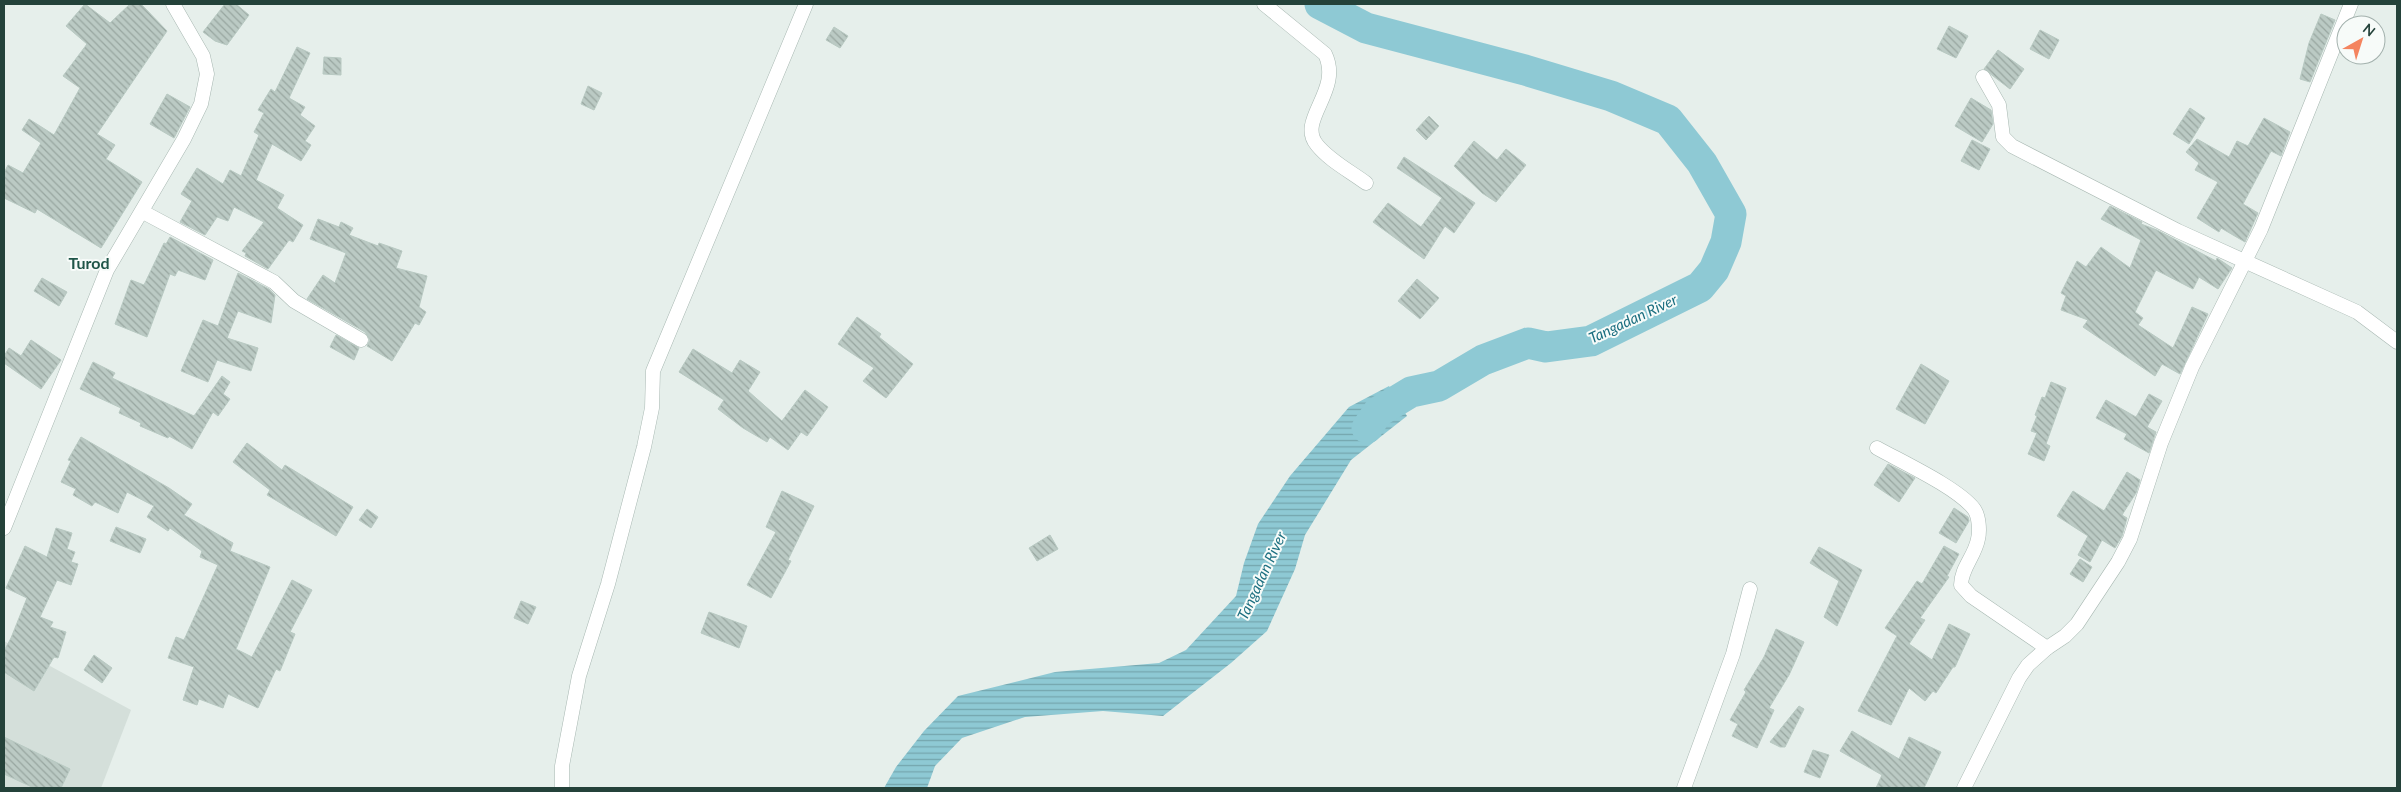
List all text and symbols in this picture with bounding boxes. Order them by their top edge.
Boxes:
north arrow [2336,15,2386,65]
text: N [2360,20,2379,40]
district label: Turod [68,253,110,272]
water label: Tangadan River [1586,289,1680,346]
water label: Tangadan River [1233,528,1290,623]

